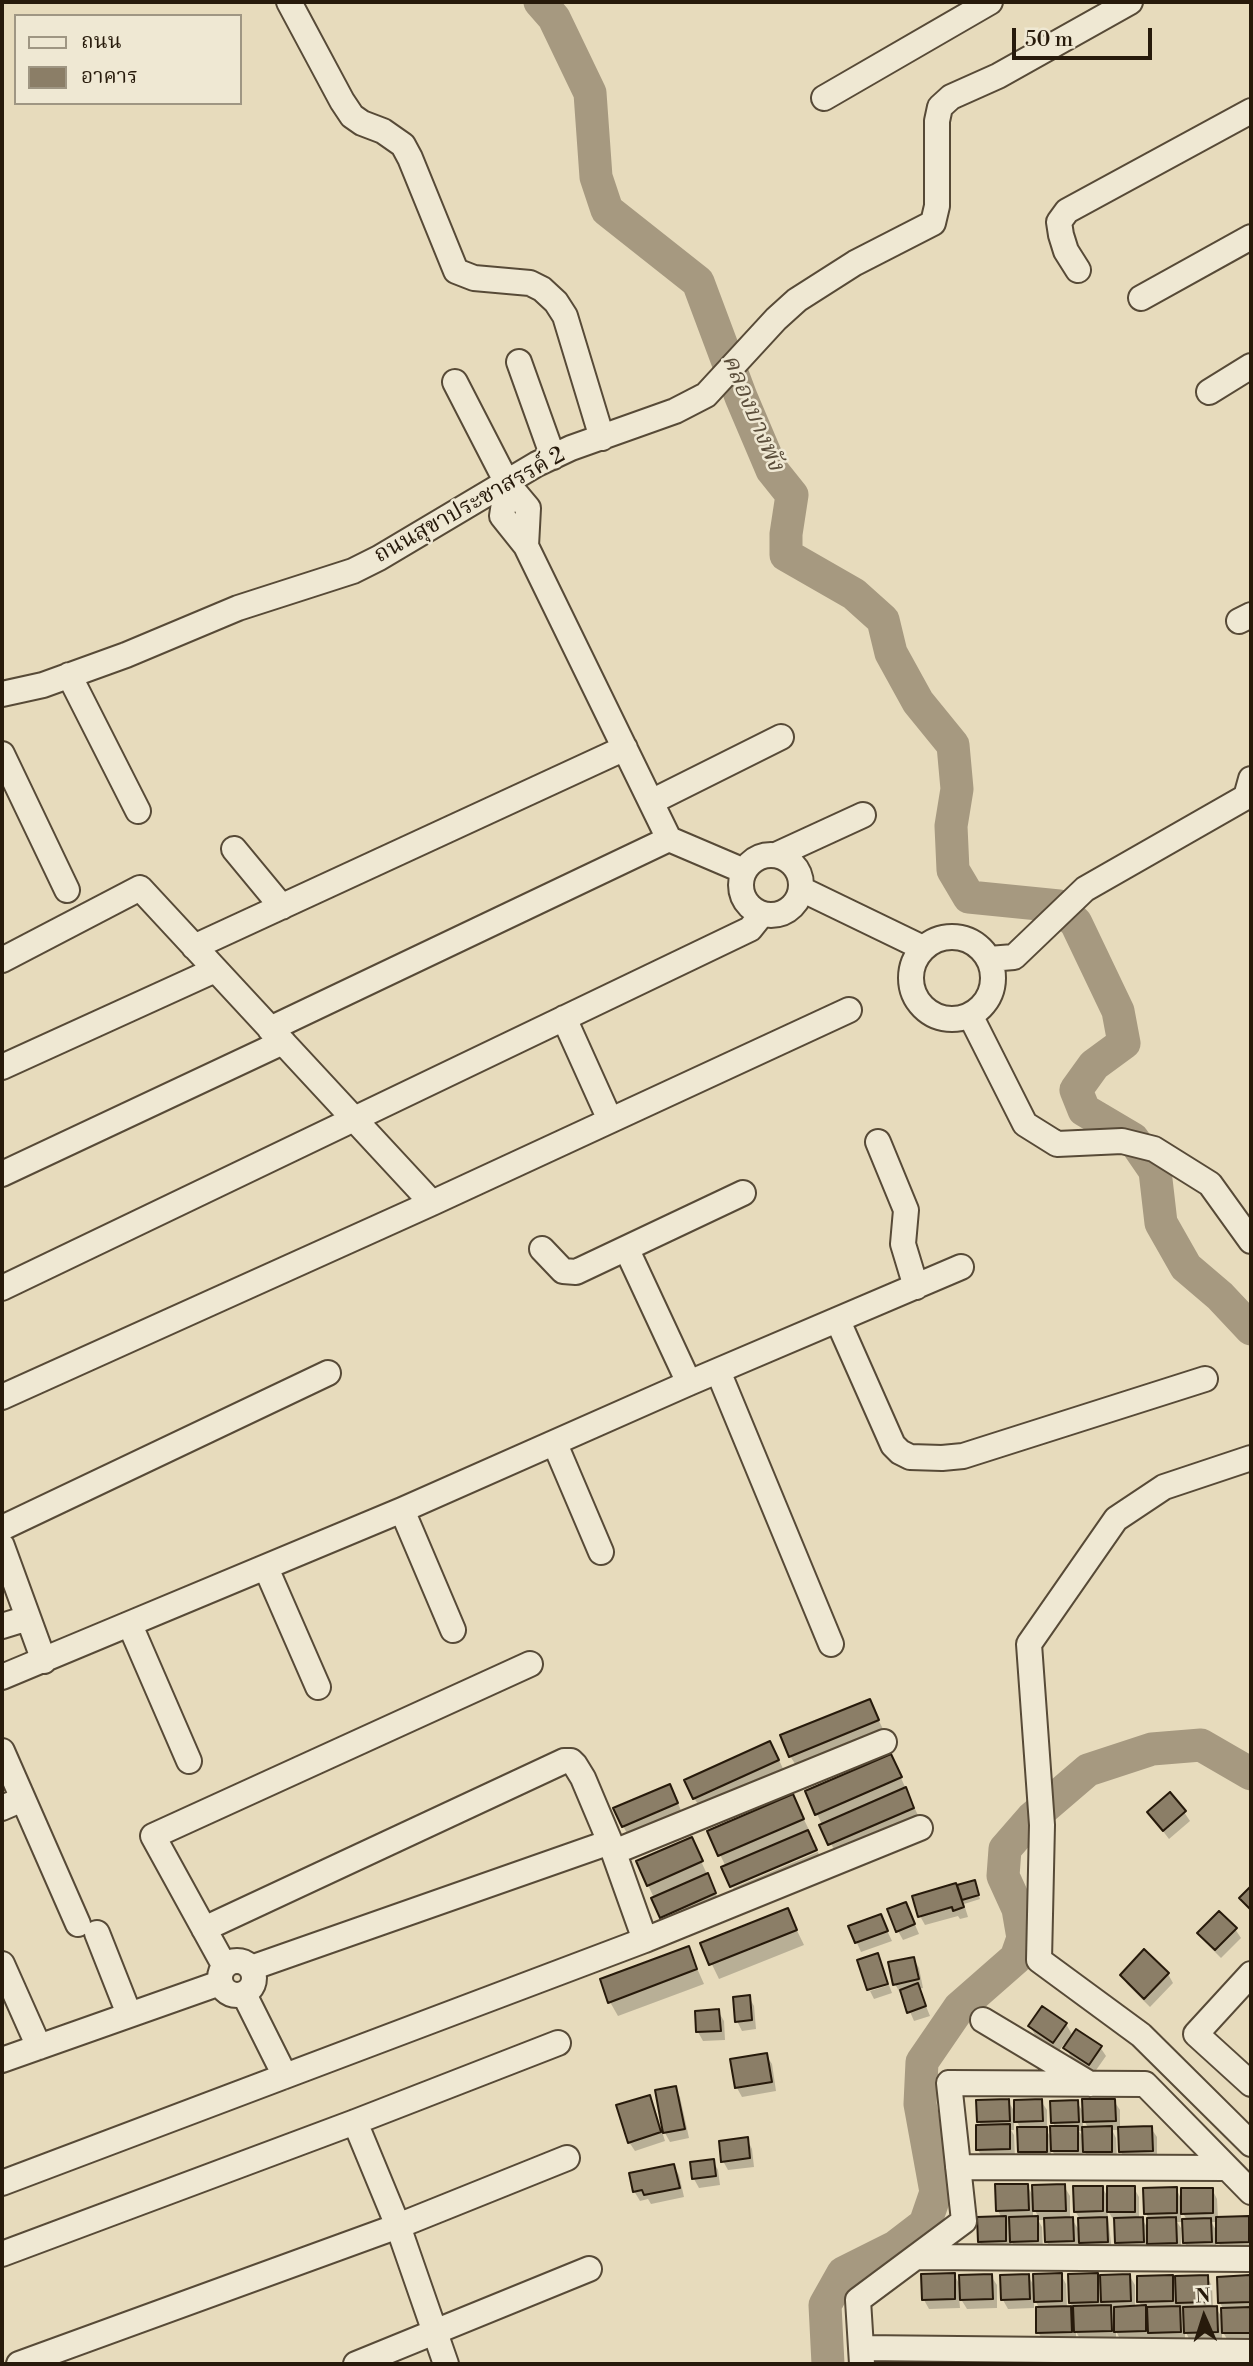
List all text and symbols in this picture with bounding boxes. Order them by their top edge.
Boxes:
legend [14,14,242,105]
scale bar [1015,14,1155,58]
text: 50 m [1025,27,1073,53]
text: ถนน [81,29,122,55]
text: อาคาร [81,64,138,90]
water label: คลองบางพัง [715,350,789,476]
street label: ถนนสุขาประชาสรรค์ 2 [370,442,570,570]
north arrow [1169,2282,1239,2352]
text: N [1195,2284,1211,2308]

